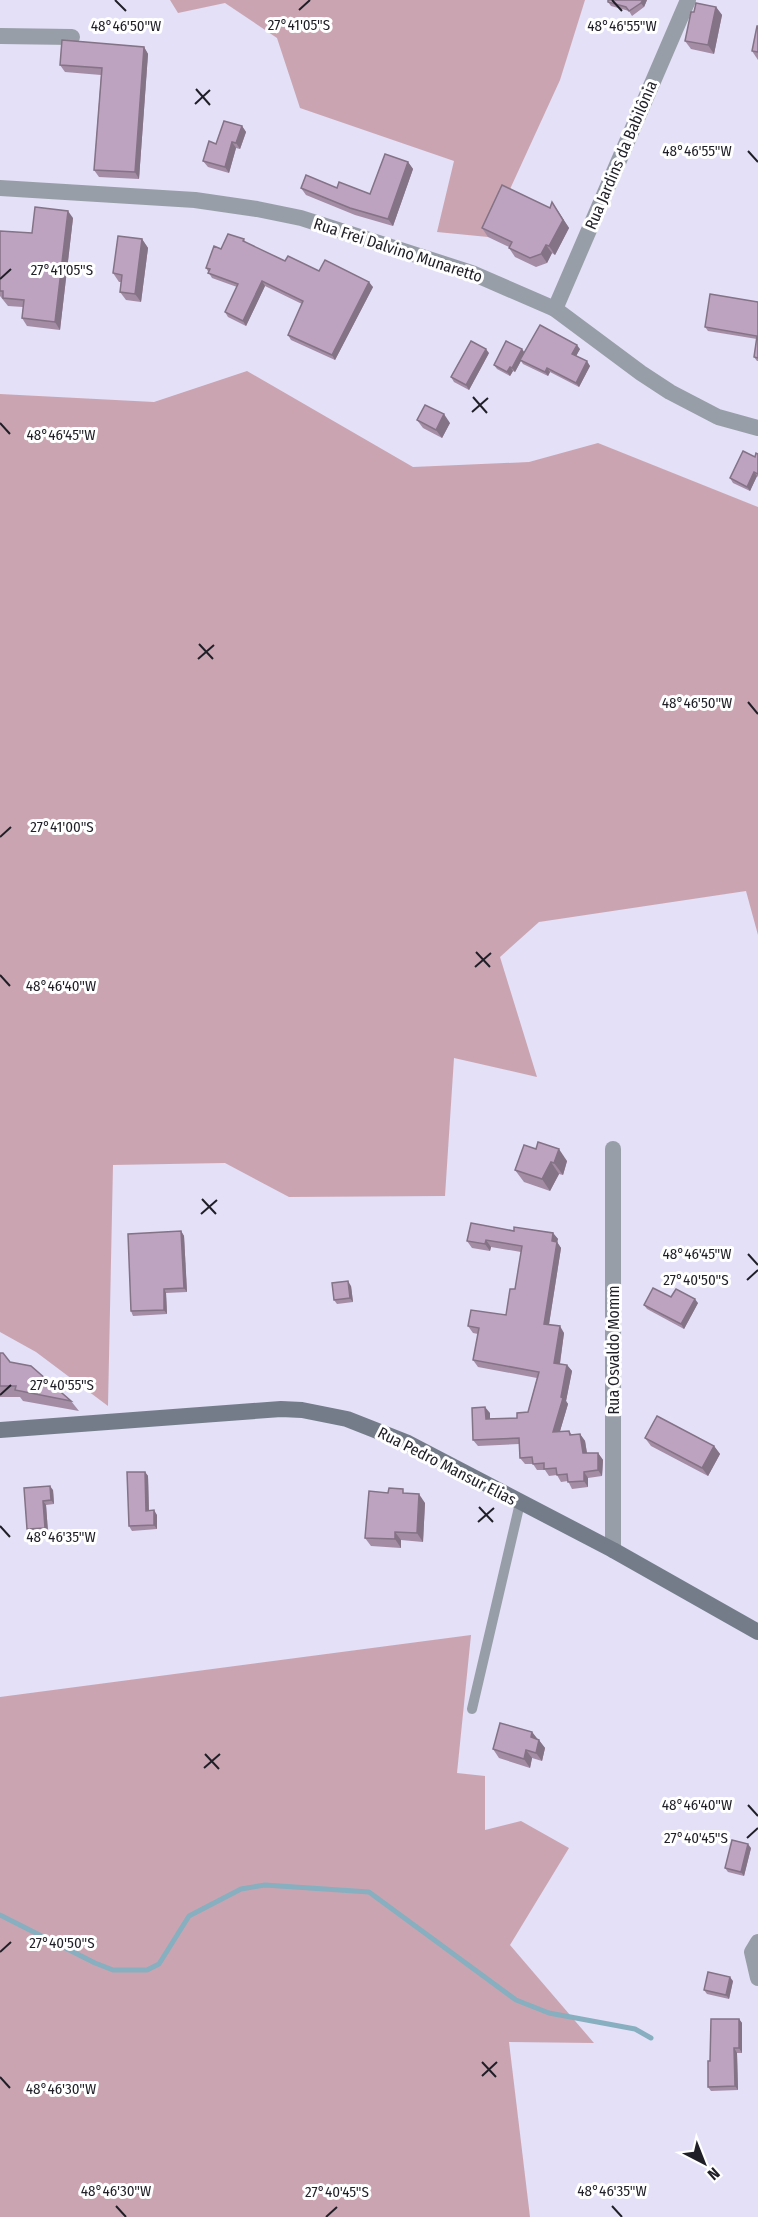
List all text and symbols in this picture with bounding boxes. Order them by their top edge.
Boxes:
text: 27°41'05"S [268,16,330,34]
text: 48°46'50"W [91,17,161,35]
text: 48°46'55"W [587,17,657,35]
street label: Rua Jardins da Babilônia [581,78,661,232]
text: 48°46'55"W [662,142,732,160]
street label: Rua Frei Dalvino Munaretto [311,214,485,286]
text: 27°41'05"S [31,261,93,279]
text: 48°46'45"W [26,426,96,444]
text: 48°46'50"W [662,694,732,712]
text: 27°41'00"S [30,818,94,836]
text: 48°46'40"W [26,977,96,995]
text: 48°46'45"W [662,1245,732,1263]
text: 27°40'50"S [663,1271,729,1289]
street label: Rua Osvaldo Momm [604,1285,623,1415]
text: 27°40'55"S [30,1376,94,1394]
street label: Rua Pedro Mansur Elias [375,1423,520,1509]
text: 48°46'35"W [26,1528,96,1546]
text: 48°46'40"W [662,1796,732,1814]
text: 27°40'45"S [664,1829,728,1847]
text: 27°40'50"S [29,1934,95,1952]
text: 48°46'30"W [26,2080,96,2098]
north arrow [674,2133,734,2193]
text: N [704,2164,724,2184]
text: 48°46'30"W [81,2182,151,2200]
text: 48°46'35"W [577,2182,647,2200]
text: 27°40'45"S [305,2183,369,2201]

